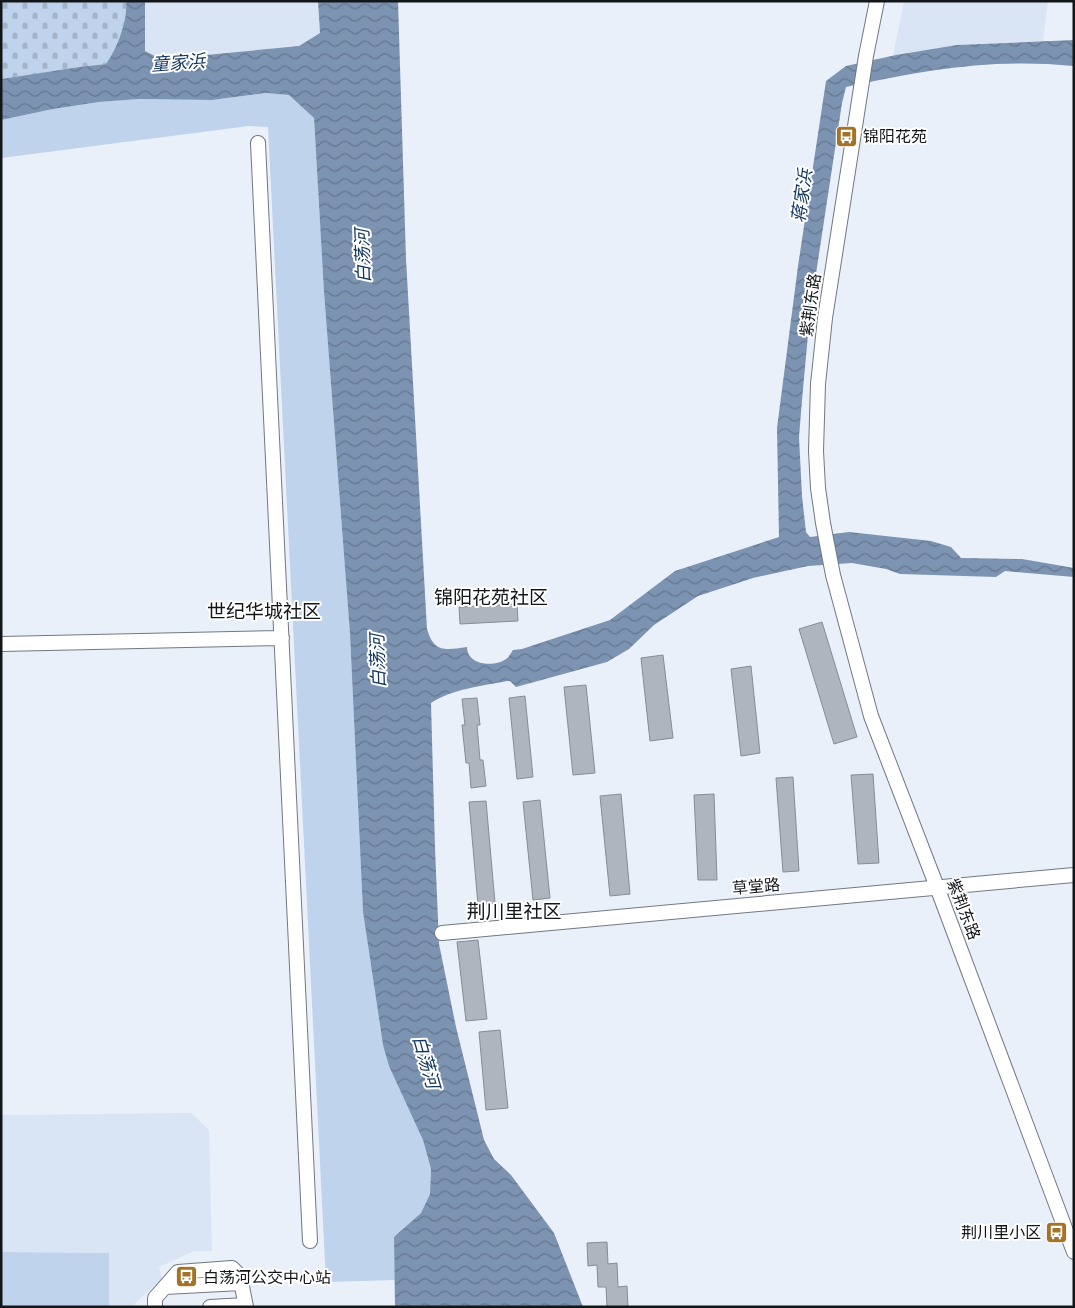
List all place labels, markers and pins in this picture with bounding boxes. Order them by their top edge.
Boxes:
bus stop icon: 锦阳花苑 [835,124,859,148]
place label: 锦阳花苑 [863,126,927,147]
bus stop icon: 荆川里小区 [1045,1220,1069,1244]
place label: 荆川里小区 [961,1222,1041,1243]
bus stop icon: 白荡河公交中心站 [175,1265,199,1289]
place label: 白荡河公交中心站 [203,1267,331,1288]

